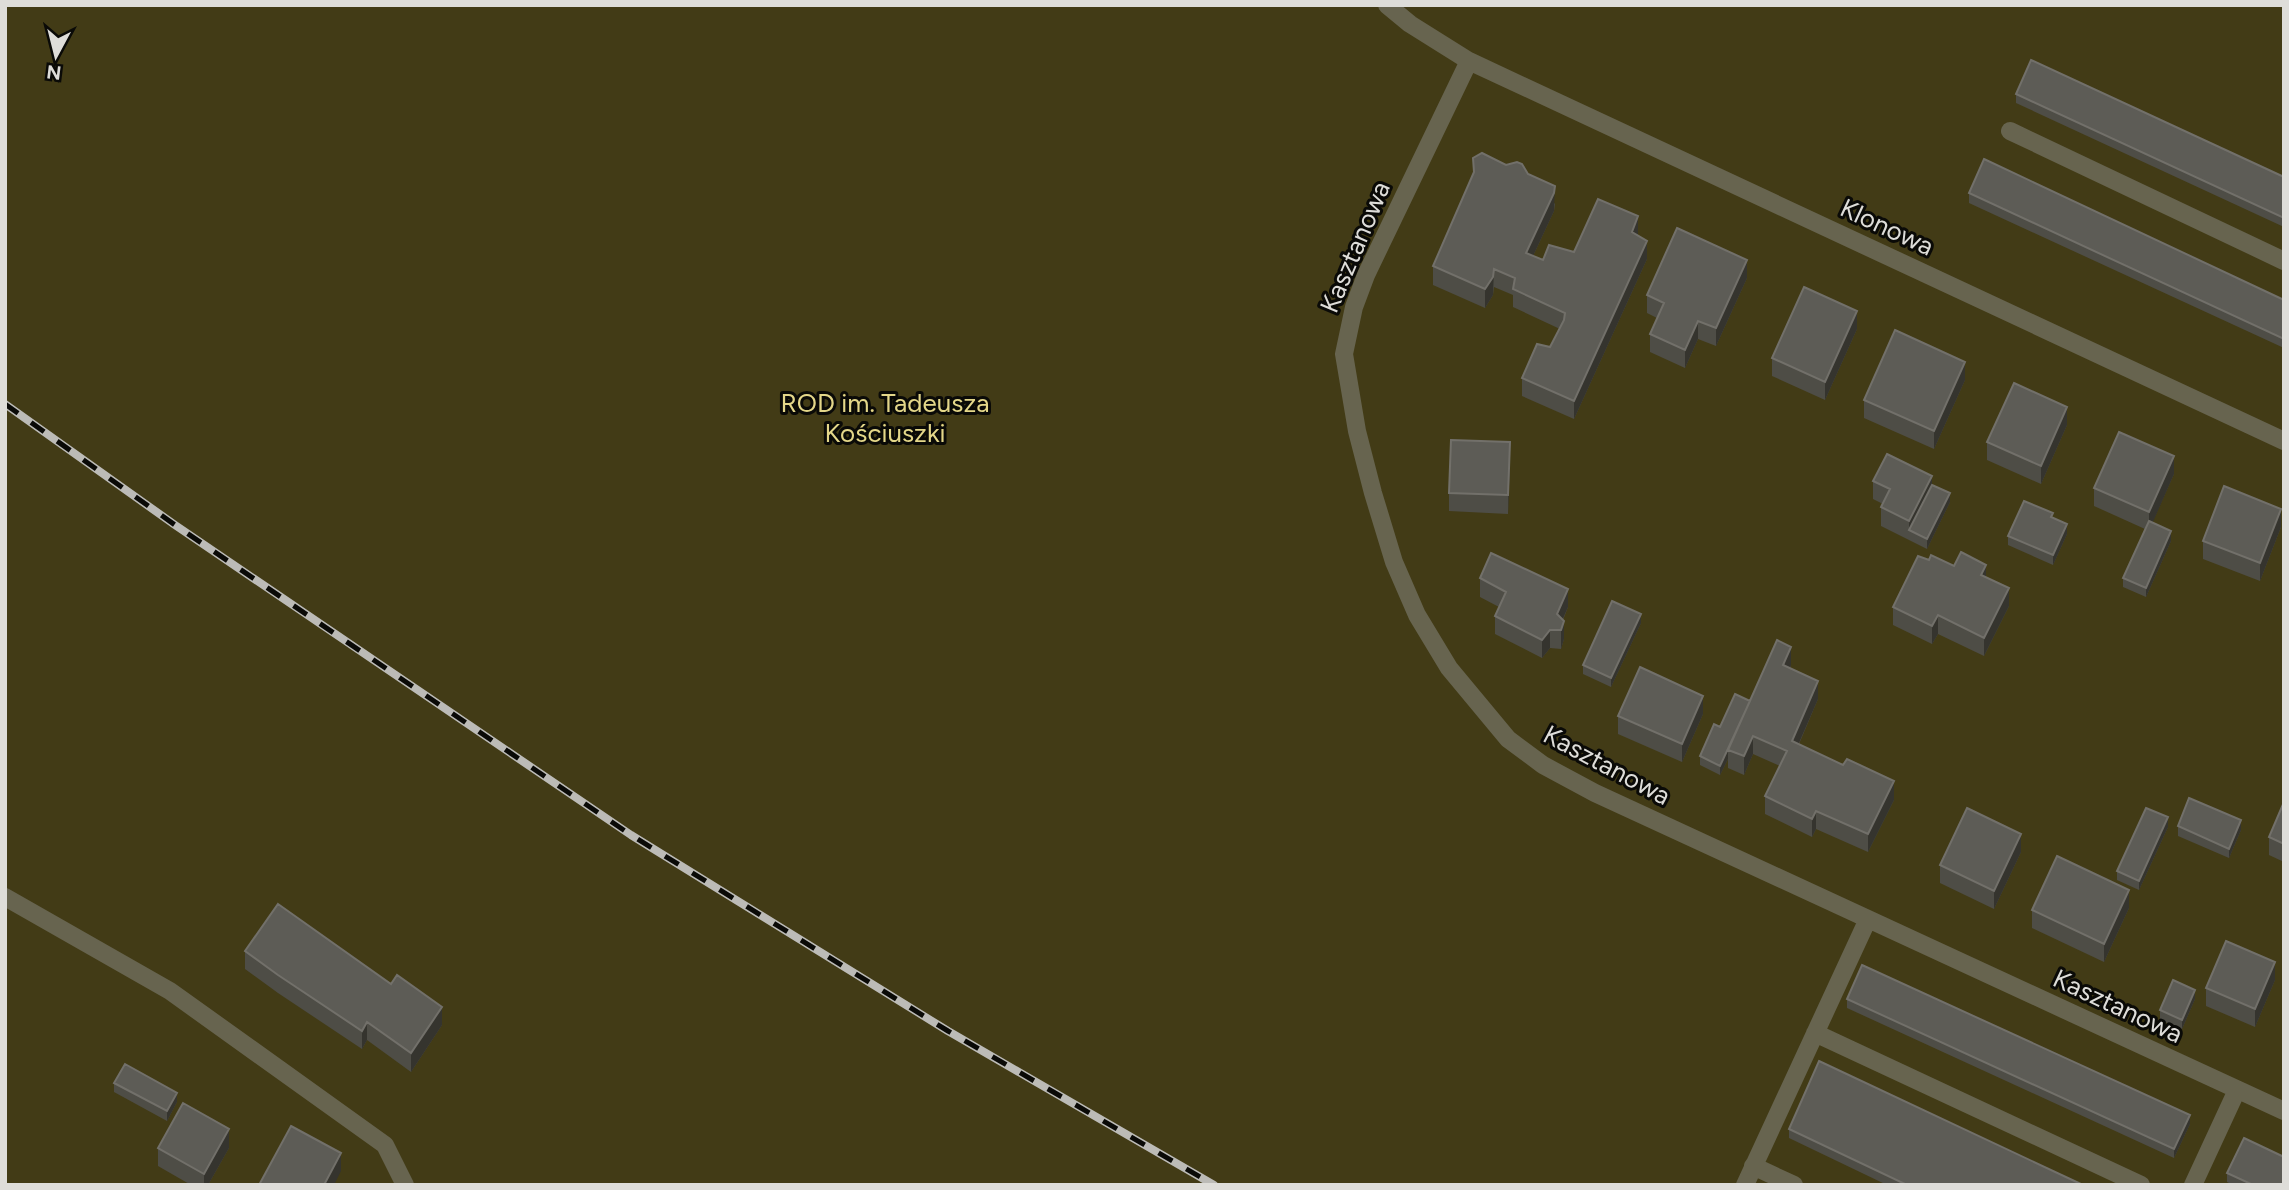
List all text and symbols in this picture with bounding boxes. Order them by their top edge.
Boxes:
north arrow [21,21,91,91]
text: N [45,60,63,85]
street label: Kasztanowa [1313,177,1397,317]
street label: Klonowa [1835,192,1939,262]
park label: ROD im. Tadeusza Kościuszki [781,387,989,449]
street label: Kasztanowa [1538,718,1676,812]
street label: Kasztanowa [2048,962,2188,1050]

